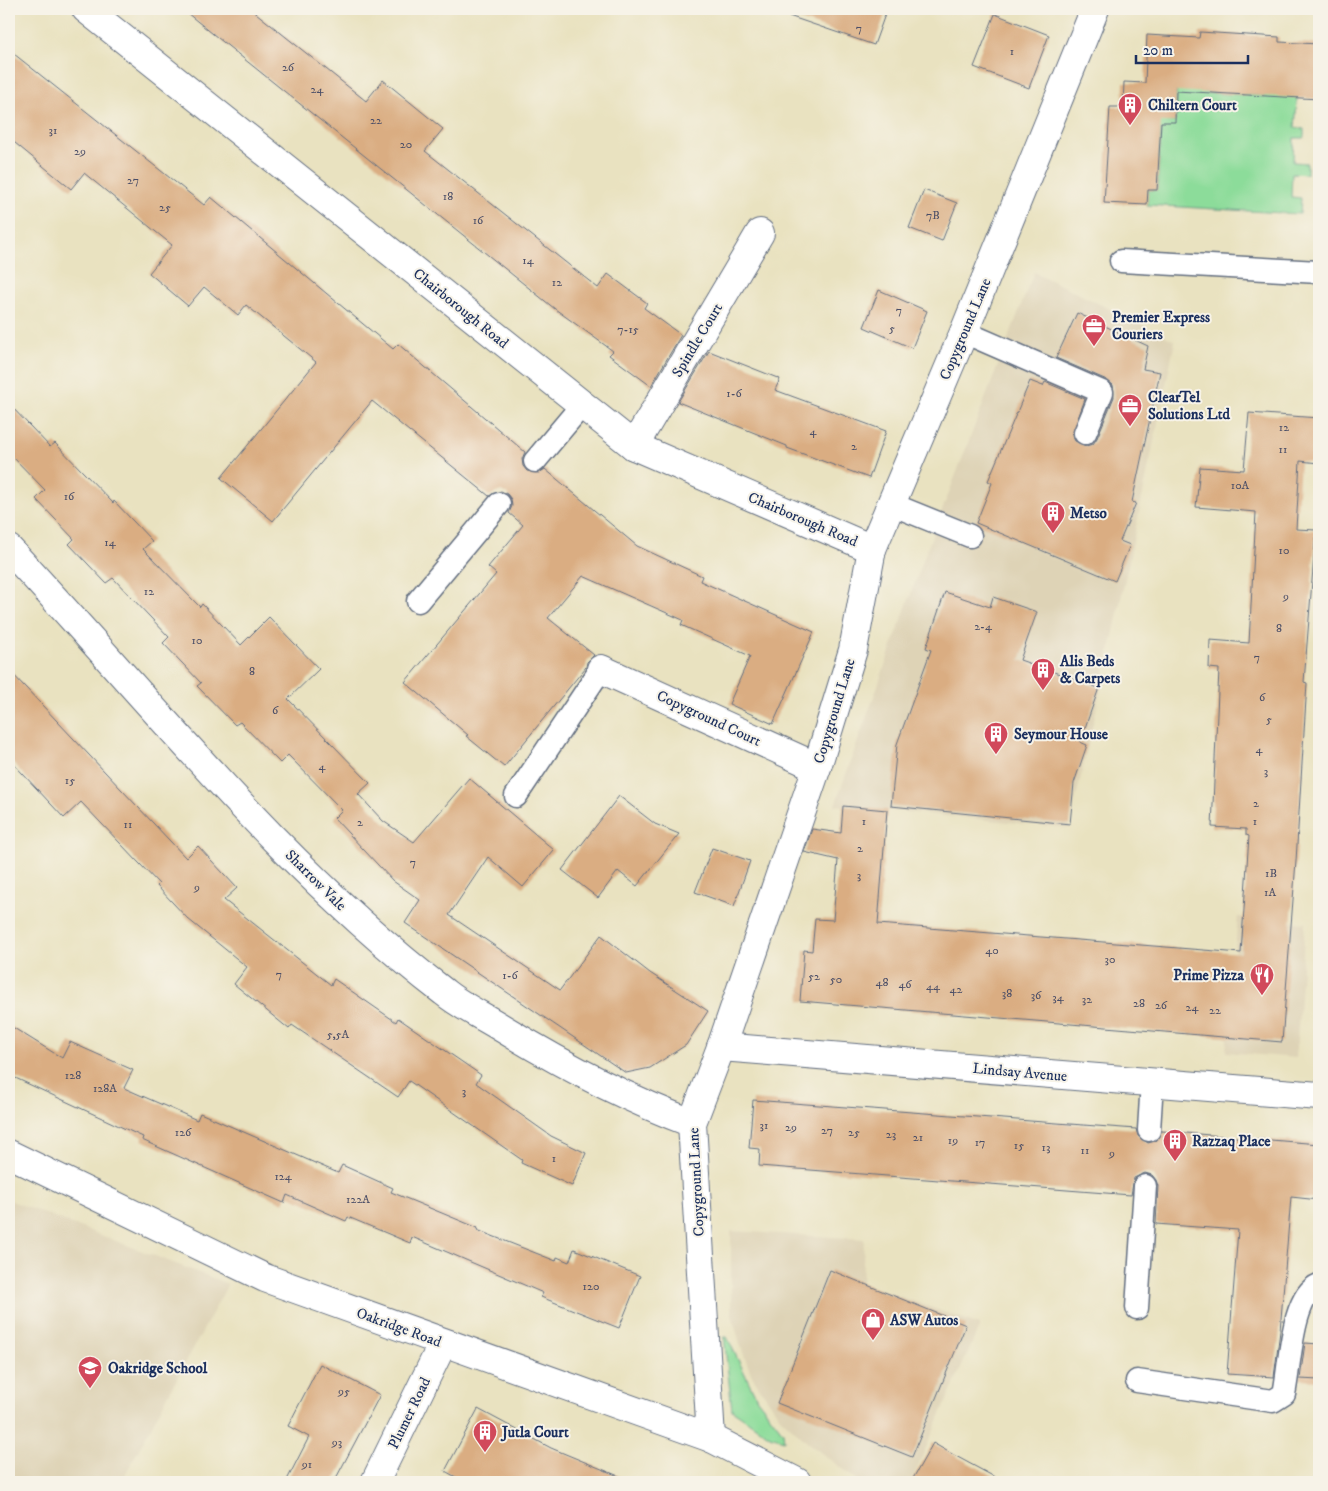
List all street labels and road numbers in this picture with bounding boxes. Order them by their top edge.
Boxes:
street label: Chairborough Road [409,264,513,353]
street label: Copyground Lane [935,275,996,383]
street label: Spindle Court [668,299,727,381]
street label: Chairborough Road [745,488,861,551]
street label: Copyground Lane [809,656,859,766]
street label: Copyground Court [654,686,764,751]
street label: Sharrow Vale [281,846,350,915]
street label: Lindsay Avenue [972,1059,1068,1086]
street label: Copyground Lane [684,1127,709,1237]
street label: Oakridge Road [354,1303,444,1352]
street label: Plumer Road [384,1374,435,1452]

